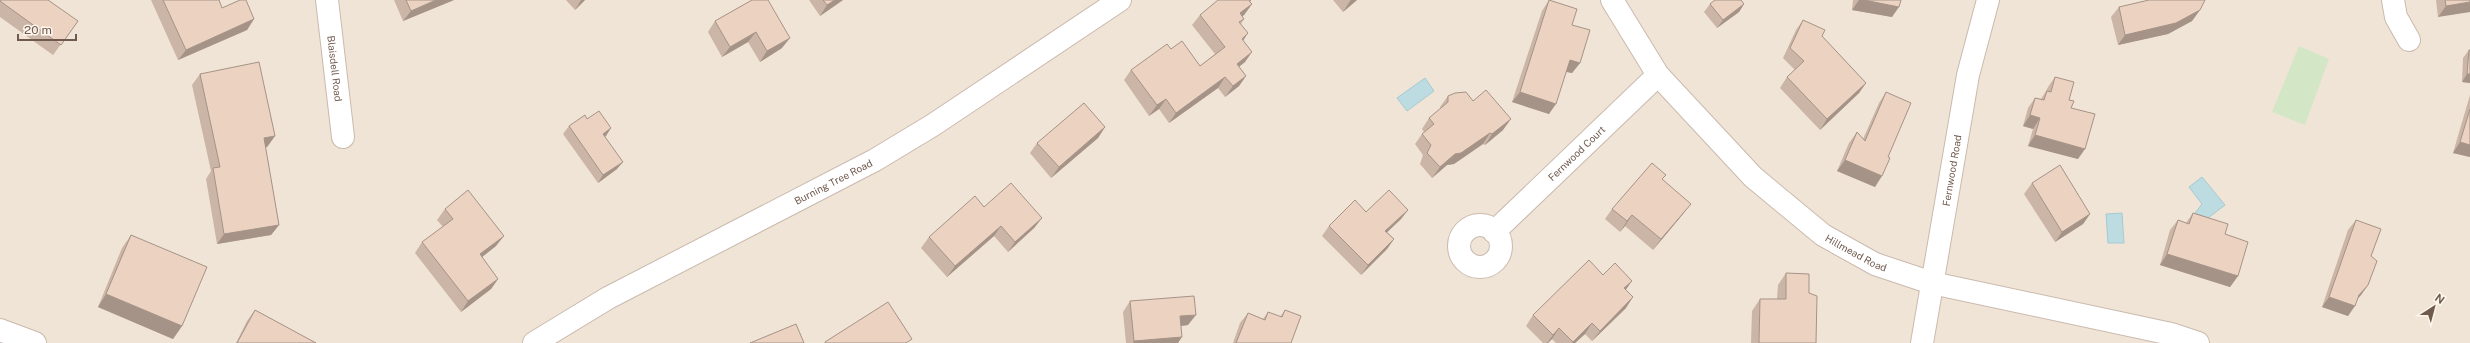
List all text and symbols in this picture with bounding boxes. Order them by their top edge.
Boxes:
scale bar [18,16,76,42]
text: 20 m [24,23,52,37]
street label: Blaisdell Road [325,35,345,102]
street label: Fernwood Court [1545,123,1607,183]
street label: Fernwood Road [1940,134,1964,207]
street label: Burning Tree Road [792,157,874,207]
street label: Hillmead Road [1823,232,1888,274]
north arrow [2414,287,2454,327]
text: N [2433,292,2447,306]

